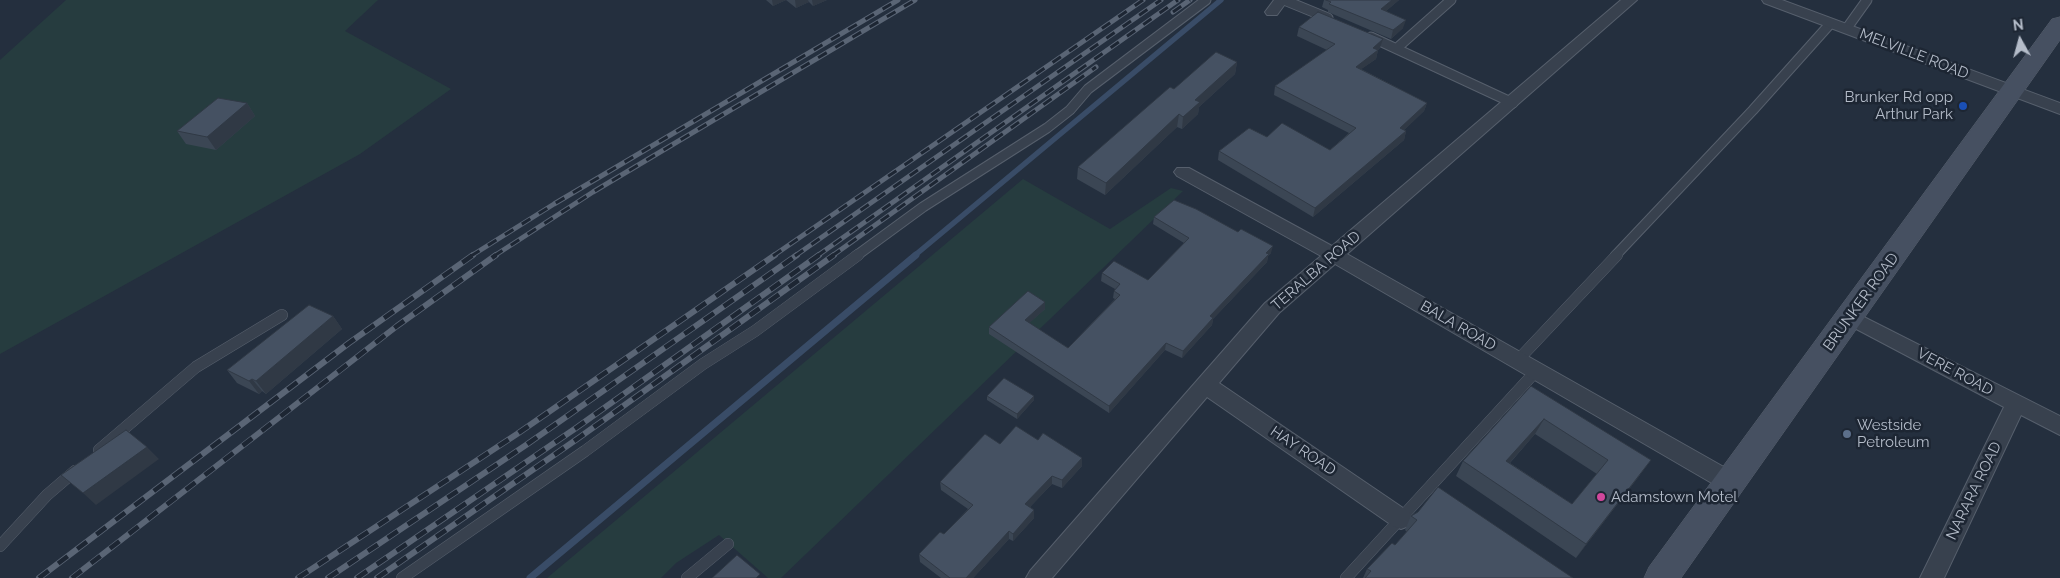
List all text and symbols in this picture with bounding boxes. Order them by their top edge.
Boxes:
north arrow [1995,15,2045,65]
text: N [2012,17,2024,34]
street label: MELVILLE ROAD [1857,25,1971,83]
place label: Brunker Rd opp Arthur Park [1845,88,1953,123]
marker: Brunker Rd opp Arthur Park [1957,100,1969,112]
street label: TERALBA ROAD [1268,227,1364,315]
street label: BRUNKER ROAD [1819,250,1903,354]
street label: BALA ROAD [1417,297,1499,355]
street label: VERE ROAD [1914,344,1996,400]
place label: Westside Petroleum [1857,416,1929,451]
street label: HAY ROAD [1267,423,1339,479]
marker: Westside Petroleum [1841,428,1853,440]
street label: NARARA ROAD [1942,439,2006,543]
place label: Adamstown Motel [1611,488,1737,506]
marker: Adamstown Motel [1595,491,1607,503]

